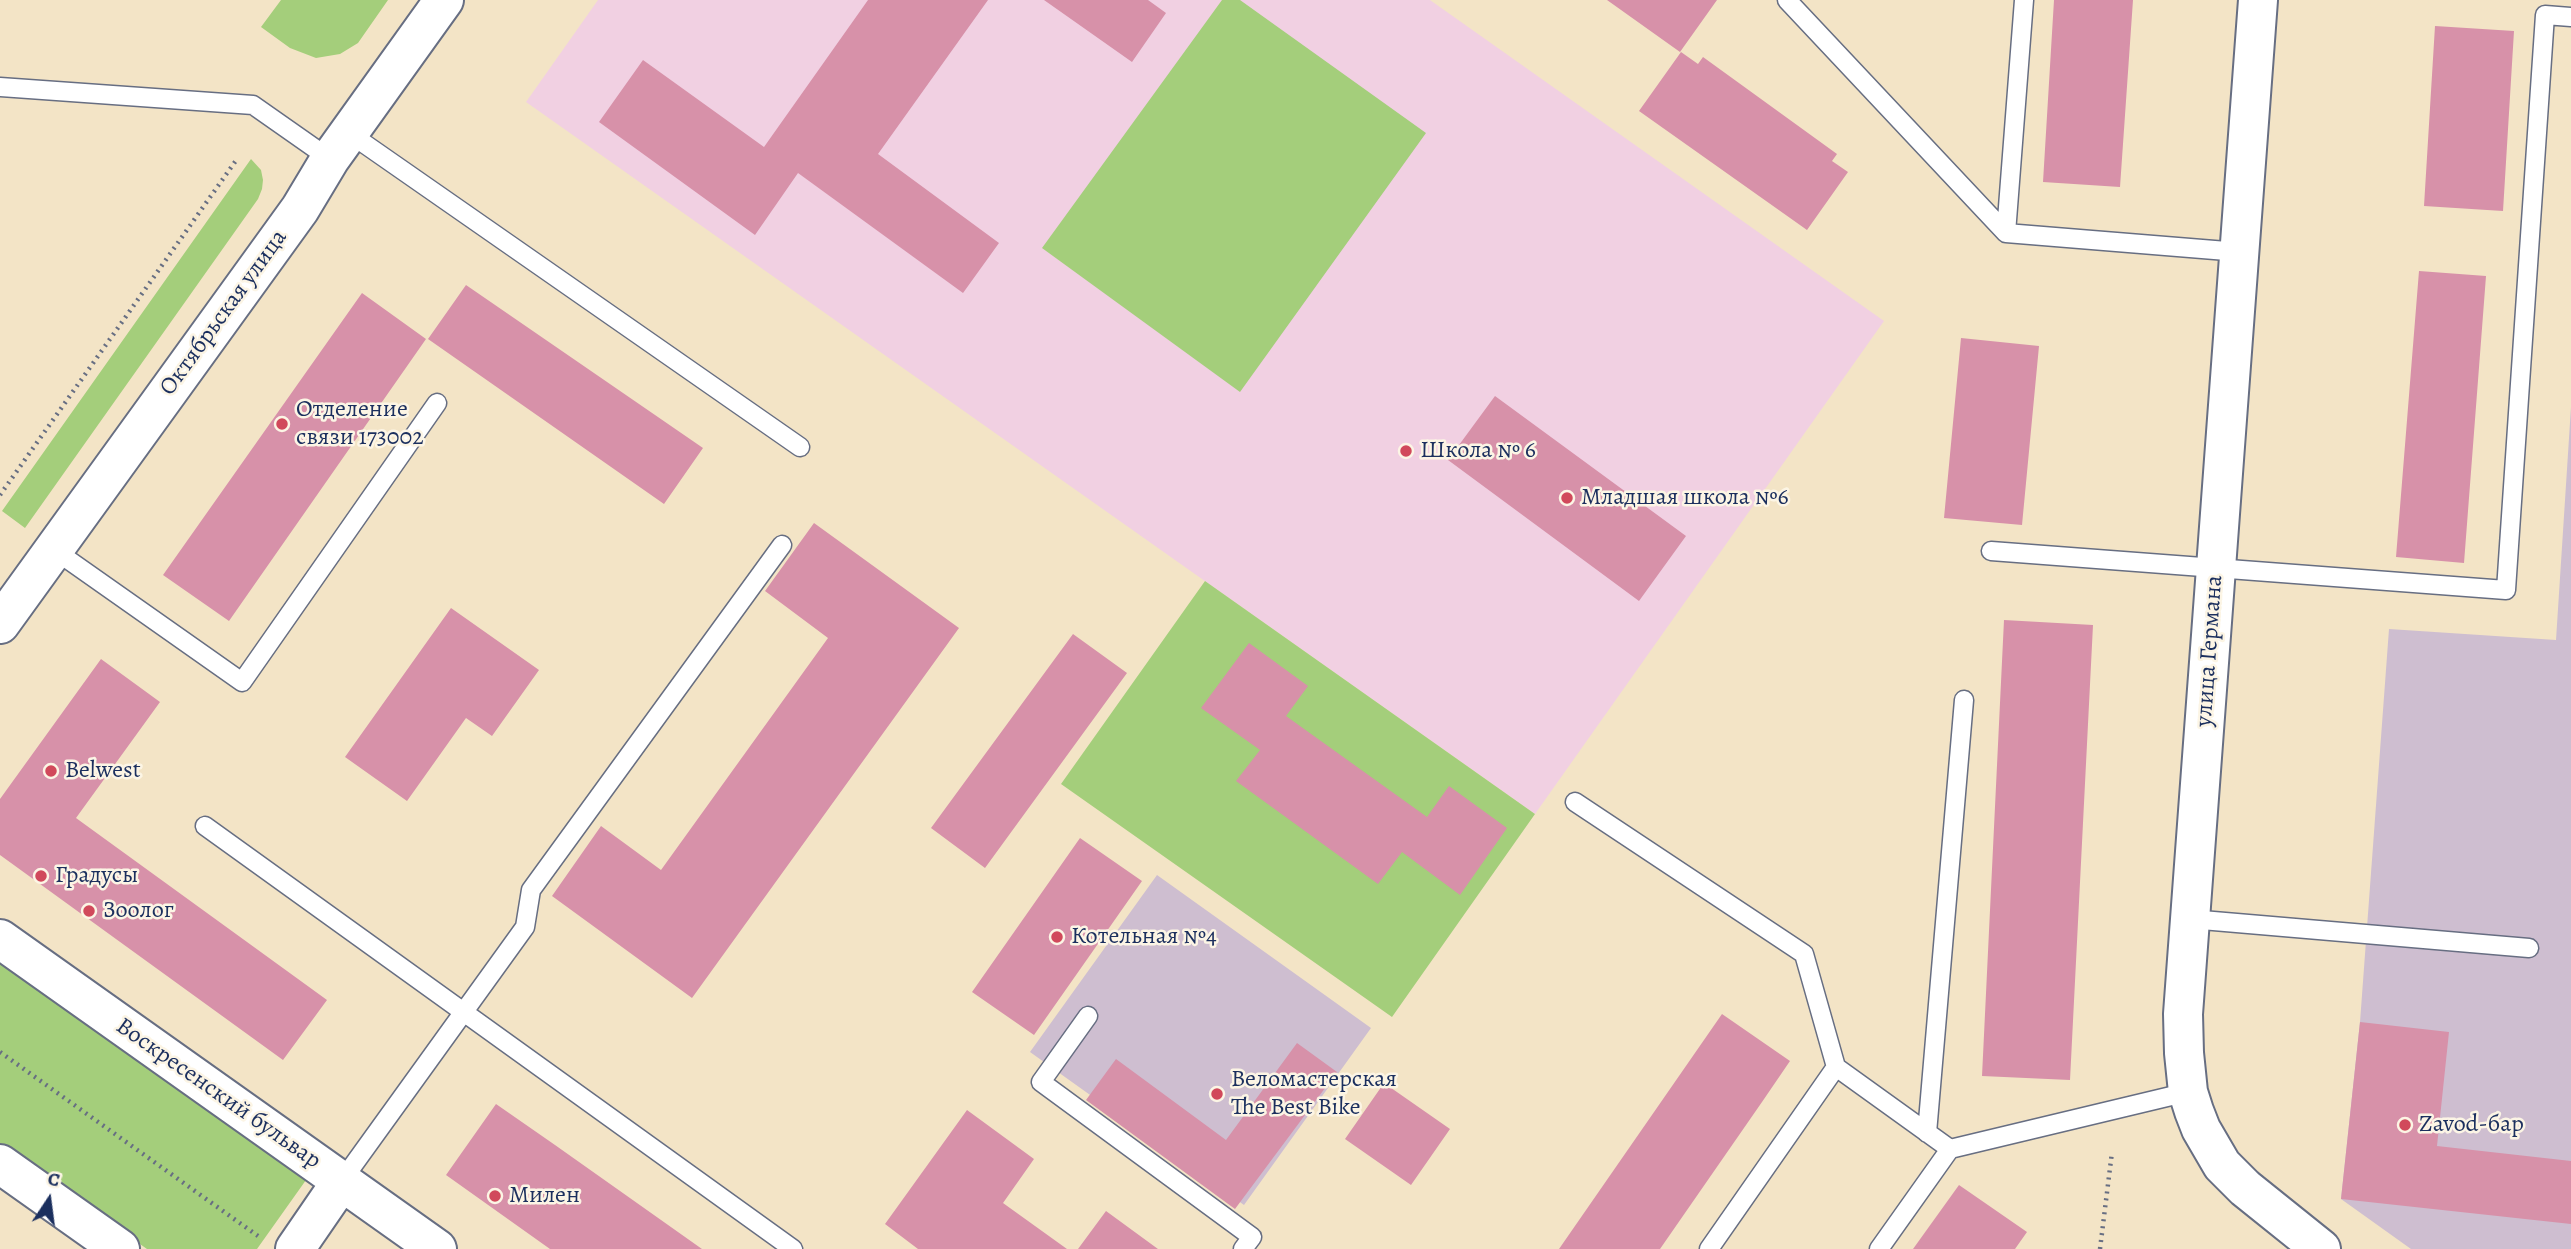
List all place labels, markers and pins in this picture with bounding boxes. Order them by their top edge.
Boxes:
place label: Отделение связи 173002 [296,396,424,452]
marker: Отделение связи 173002 [274,416,290,432]
place label: Школа № 6 [1420,437,1536,465]
marker: Школа № 6 [1398,443,1414,459]
place label: Младшая школа №6 [1581,484,1789,512]
marker: Младшая школа №6 [1559,490,1575,506]
place label: Belwest [65,757,141,785]
marker: Belwest [43,763,59,779]
place label: Градусы [55,862,138,890]
marker: Градусы [33,868,49,884]
place label: Зоолог [103,897,174,925]
marker: Зоолог [81,903,97,919]
place label: Котельная №4 [1071,923,1217,951]
marker: Котельная №4 [1049,929,1065,945]
place label: Веломастерская The Best Bike [1231,1066,1397,1122]
marker: Веломастерская The Best Bike [1209,1086,1225,1102]
place label: Zavod-бар [2419,1111,2524,1139]
marker: Zavod-бар [2397,1117,2413,1133]
place label: Милен [509,1182,580,1210]
marker: Милен [487,1188,503,1204]

